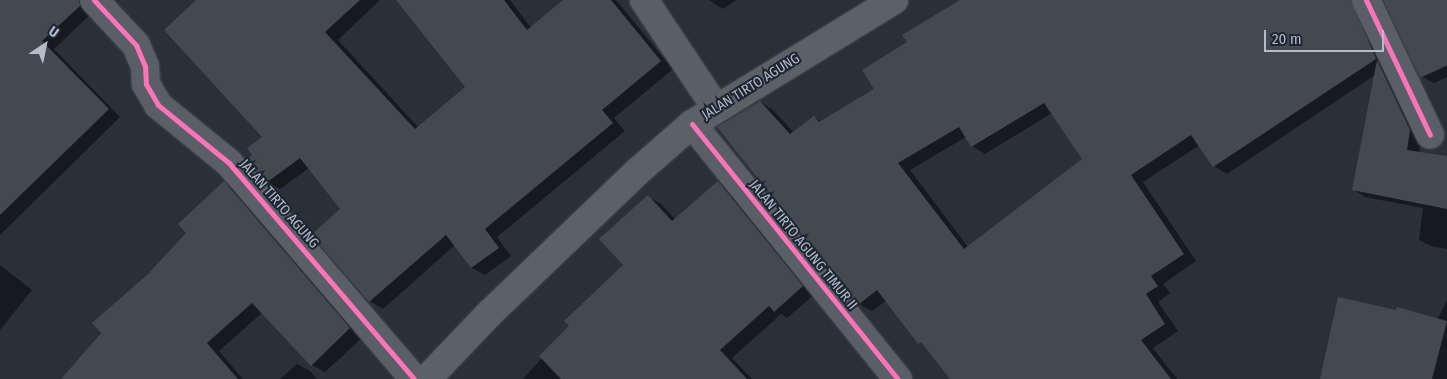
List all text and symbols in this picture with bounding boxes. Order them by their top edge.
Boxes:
north arrow [20,20,70,70]
scale bar [1267,20,1387,52]
text: U [46,23,62,41]
text: 20 m [1272,30,1302,48]
street label: JALAN TIRTO AGUNG [699,50,803,124]
street label: JALAN TIRTO AGUNG [236,156,322,252]
street label: JALAN TIRTO AGUNG TIMUR II [745,177,861,313]

